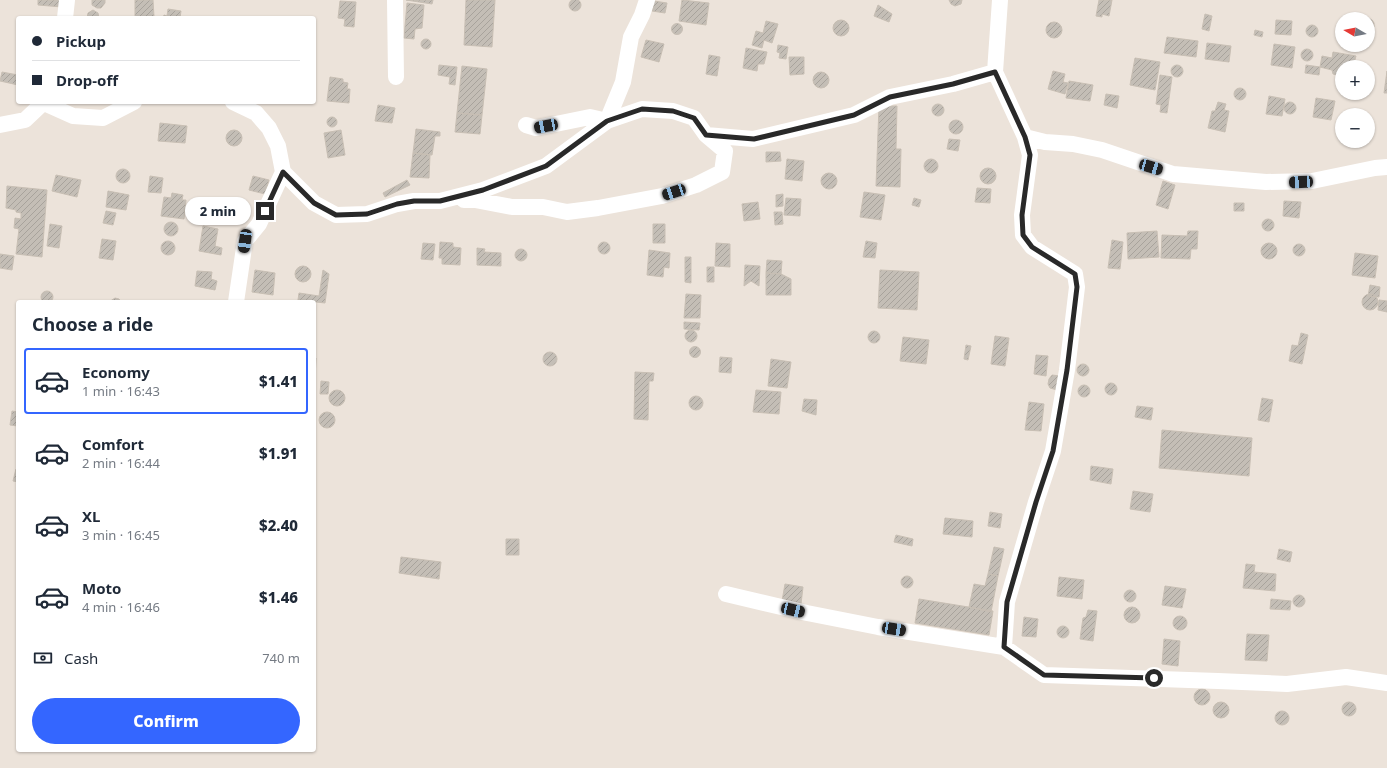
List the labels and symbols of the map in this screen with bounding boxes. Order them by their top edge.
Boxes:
north arrow [1335,12,1375,52]
car [533,118,559,134]
car [1138,158,1164,176]
car [1289,175,1313,189]
car [661,183,687,201]
callout: 2 min [185,197,251,225]
route end [256,202,274,220]
car [237,228,253,254]
car [780,601,806,619]
car [881,621,907,637]
route start [1145,669,1163,687]

